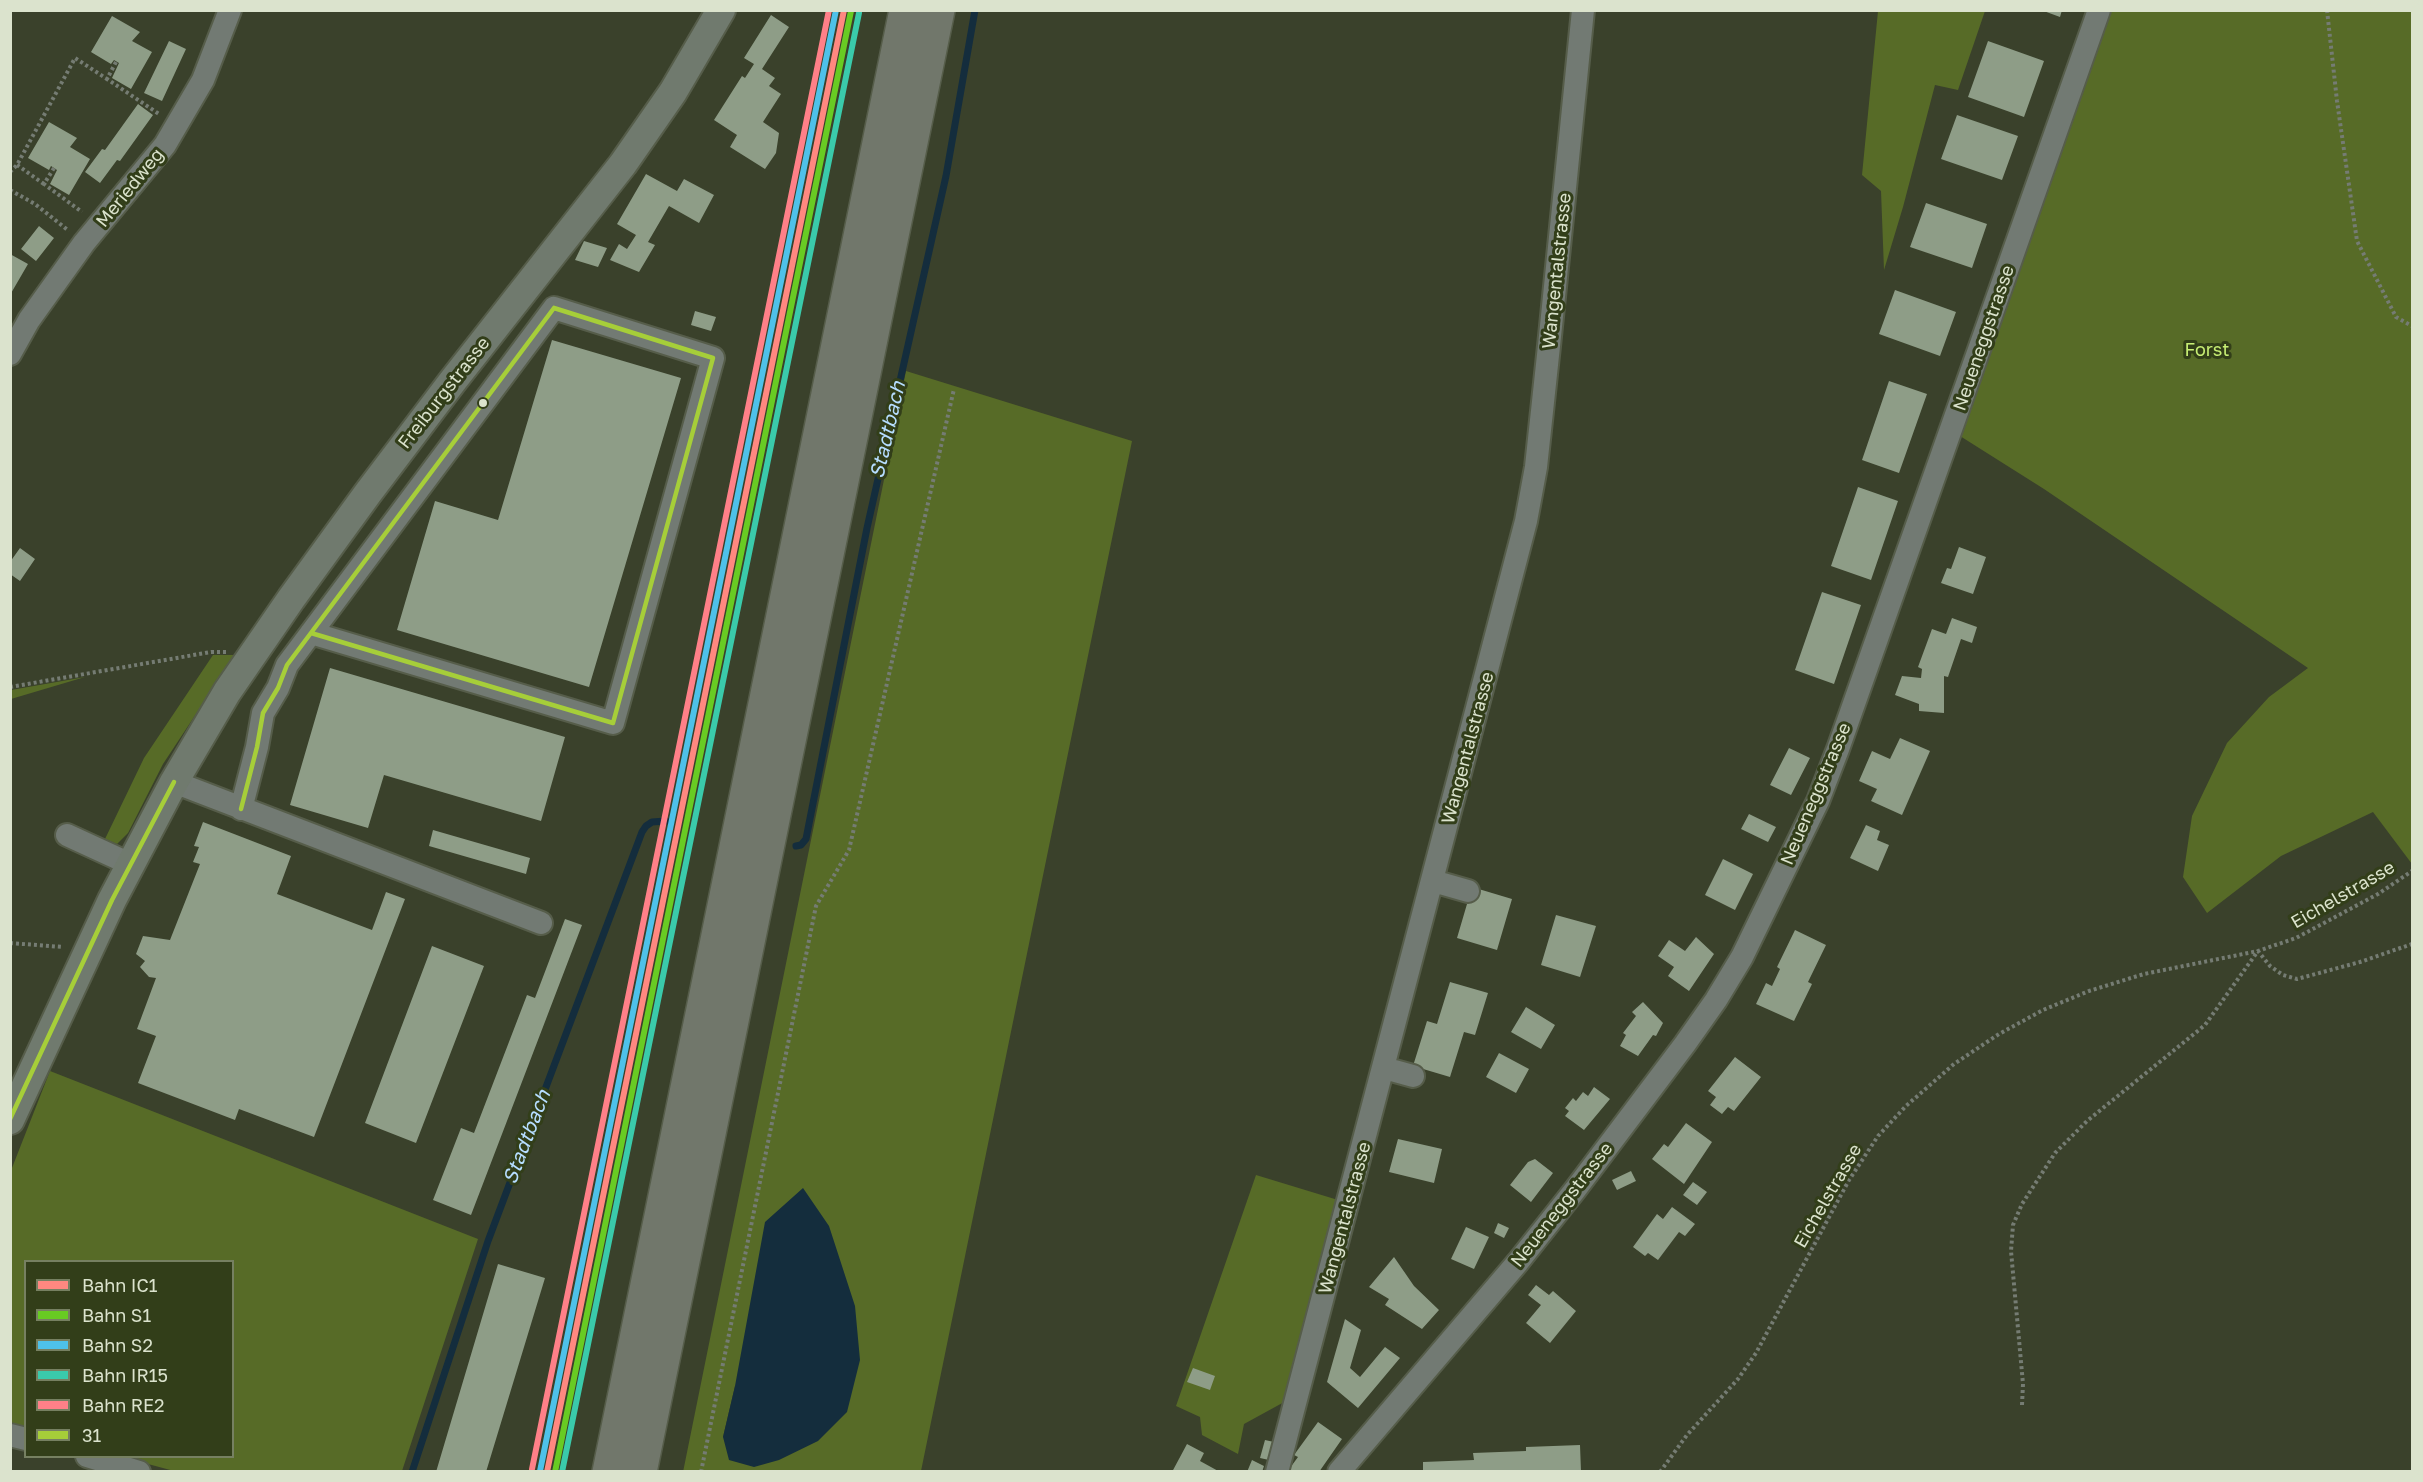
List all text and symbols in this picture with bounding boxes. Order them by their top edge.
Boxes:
street label: Meriedweg [92,144,168,232]
street label: Wangentalstrasse [1538,192,1576,350]
street label: Neueneggstrasse [1949,262,2019,414]
street label: Freiburgstrasse [394,333,494,453]
park label: Forst [2184,339,2230,361]
water label: Stadtbach [865,379,911,481]
unlabelled marker [477,397,489,409]
street label: Wangentalstrasse [1437,670,1499,826]
street label: Neueneggstrasse [1776,720,1856,868]
street label: Eichelstrasse [2287,857,2399,933]
water label: Stadtbach [498,1087,556,1187]
street label: Neueneggstrasse [1507,1138,1617,1272]
street label: Wangentalstrasse [1314,1140,1376,1296]
street label: Eichelstrasse [1790,1140,1866,1252]
legend [24,1260,234,1458]
text: Bahn IC1 [82,1274,158,1296]
text: Bahn S1 [82,1304,151,1326]
text: Bahn S2 [82,1334,153,1356]
text: Bahn IR15 [82,1364,168,1386]
text: Bahn RE2 [82,1394,165,1416]
text: 31 [82,1424,101,1446]

